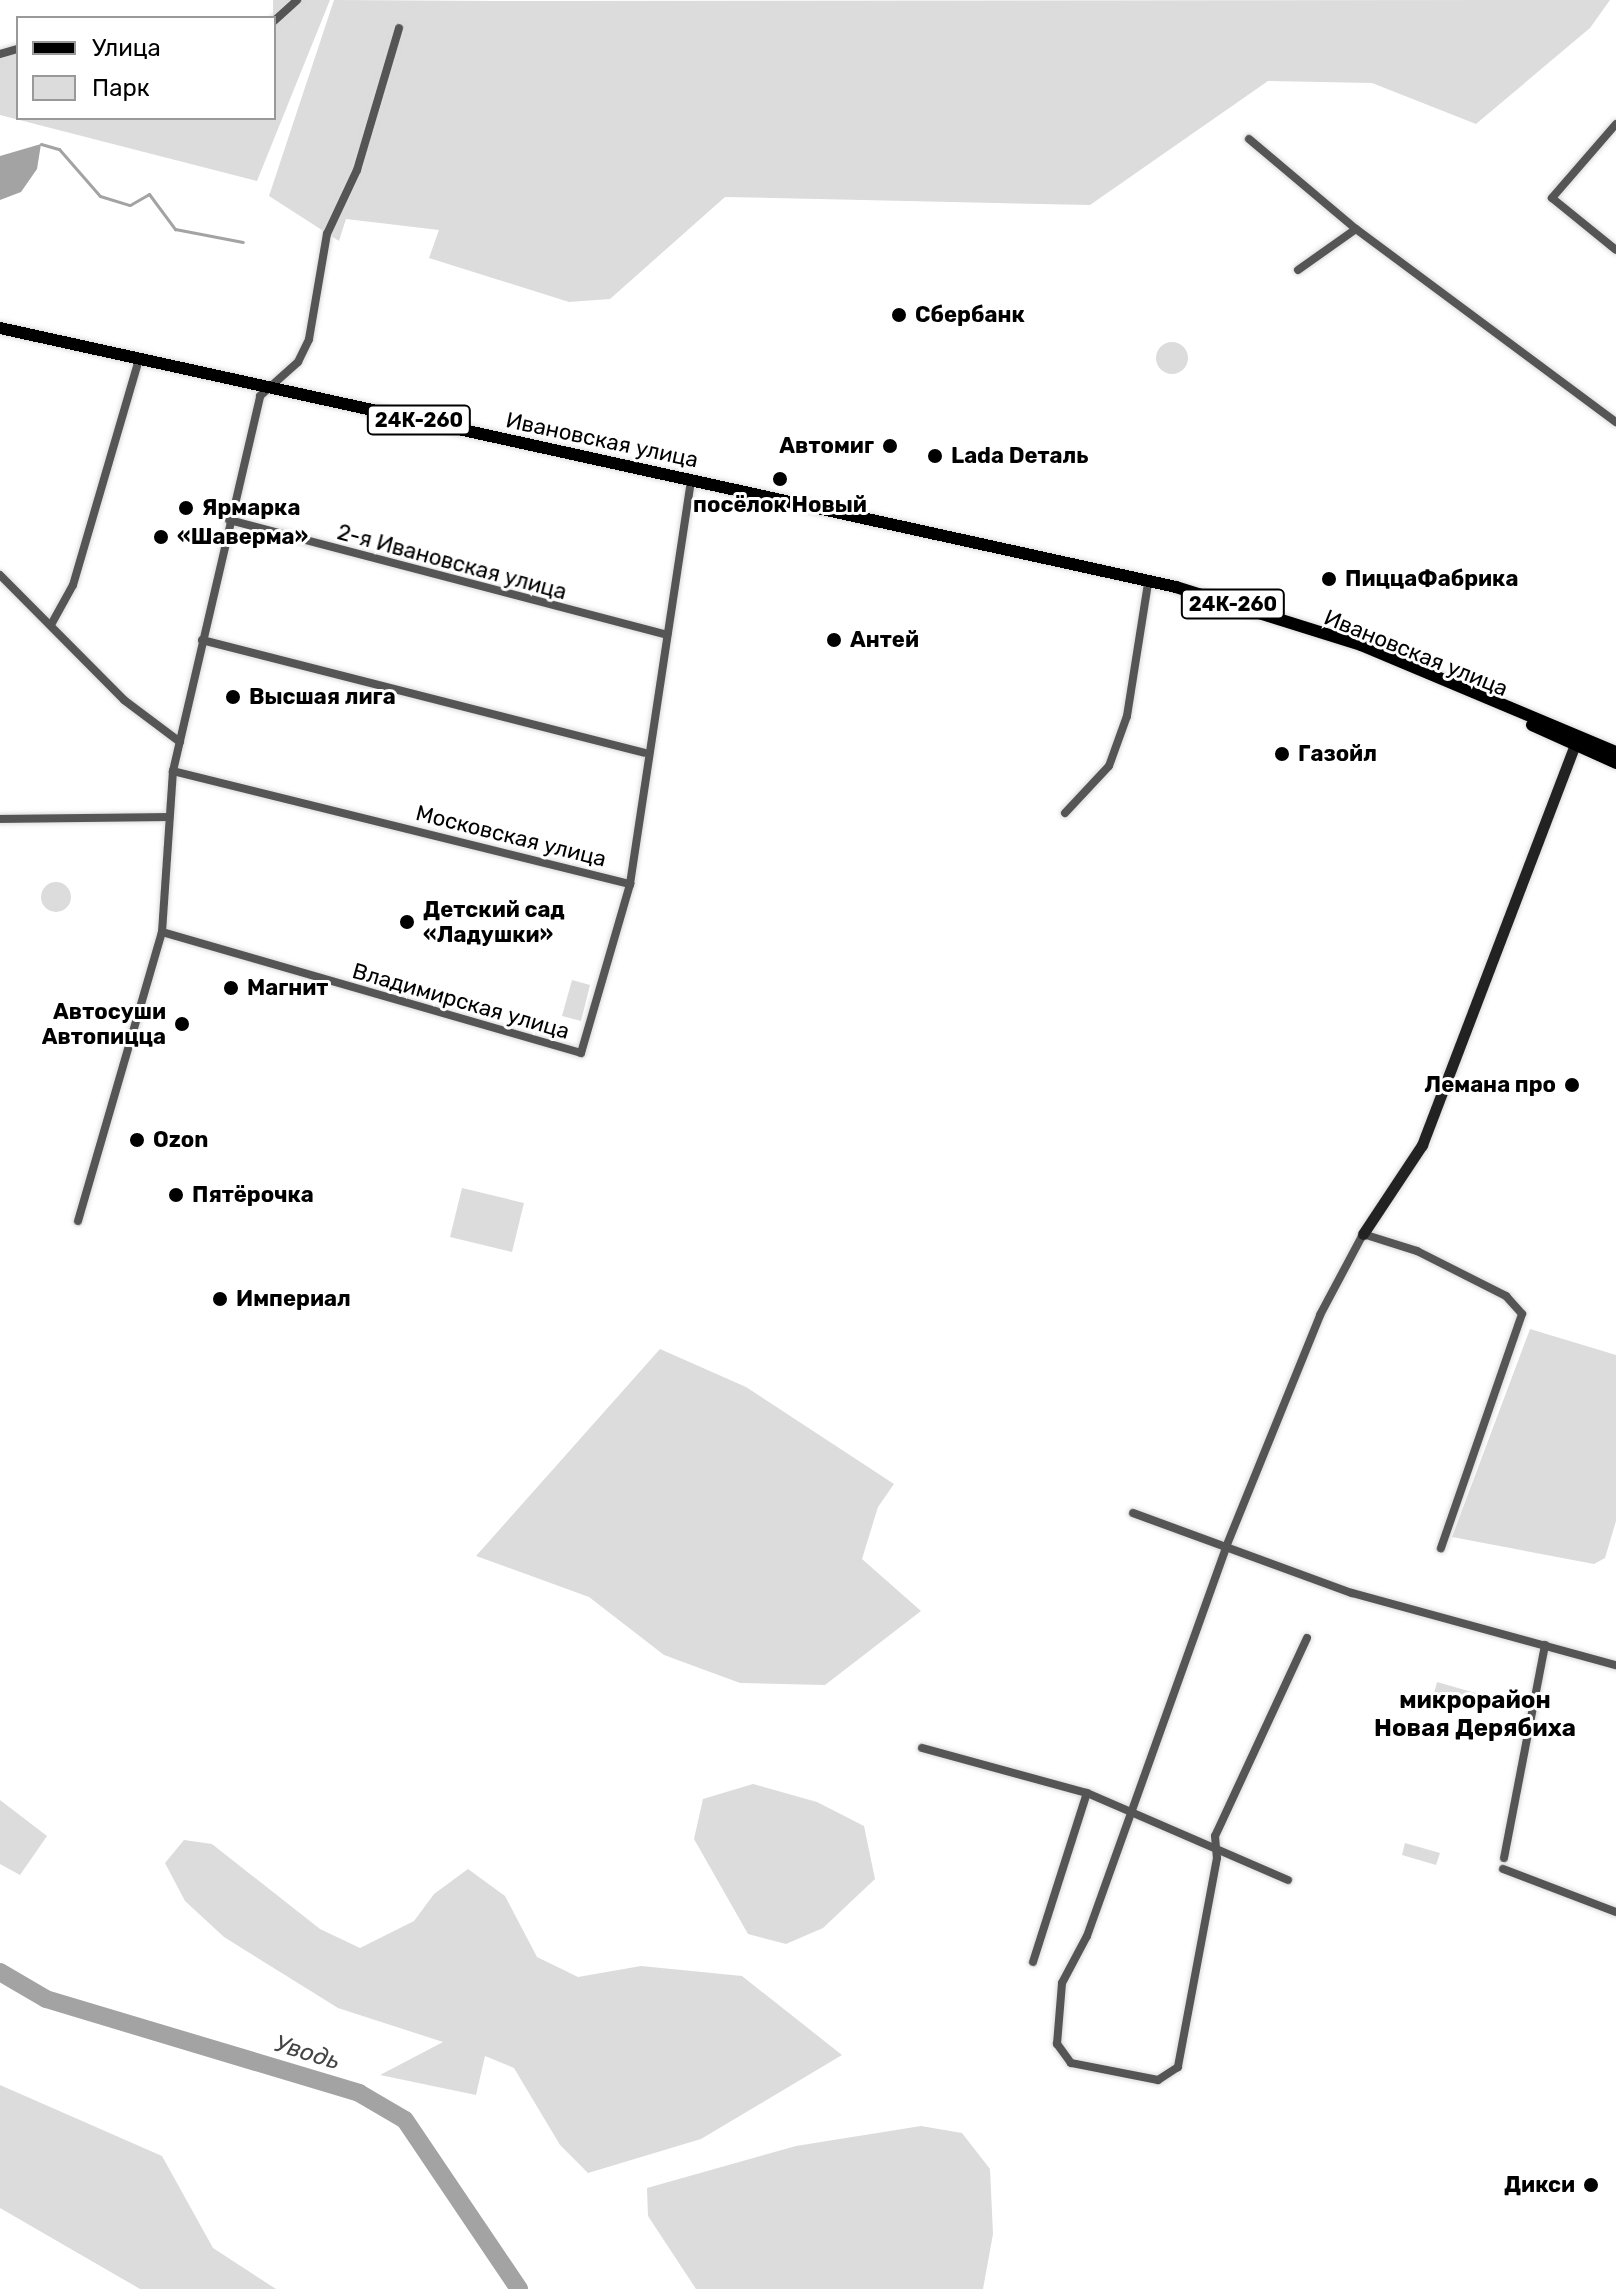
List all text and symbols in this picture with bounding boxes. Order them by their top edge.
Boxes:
legend [16,16,276,120]
text: Улица [92,34,161,62]
text: Парк [92,74,150,102]
place label: Сбербанк [915,302,1025,328]
marker: Сбербанк [890,306,908,324]
road number: 24К-260 [365,404,473,436]
street label: Ивановская улица [503,407,701,473]
place label: Автомиг [779,433,874,459]
marker: Автомиг [881,437,899,455]
place label: Lada Dеталь [951,443,1089,469]
marker: Lada Dеталь [926,447,944,465]
marker: посёлок Новый [771,470,789,488]
place label: посёлок Новый [693,492,867,518]
place label: Ярмарка [202,495,300,521]
marker: Ярмарка [177,499,195,517]
street label: 2-я Ивановская улица [334,519,570,605]
place label: «Шаверма» [177,524,308,550]
marker: «Шаверма» [152,528,170,546]
place label: ПиццаФабрика [1345,566,1518,592]
marker: ПиццаФабрика [1320,570,1338,588]
road number: 24К-260 [1179,588,1287,620]
street label: Ивановская улица [1320,604,1512,702]
place label: Антей [850,627,919,653]
marker: Антей [825,631,843,649]
place label: Высшая лига [249,684,396,710]
marker: Высшая лига [224,688,242,706]
place label: Газойл [1298,741,1377,767]
marker: Газойл [1273,745,1291,763]
street label: Московская улица [413,800,609,872]
place label: Детский сад «Ладушки» [423,896,565,948]
marker: Детский сад «Ладушки» [398,913,416,931]
street label: Владимирская улица [349,957,573,1045]
place label: Магнит [247,975,328,1001]
marker: Магнит [222,979,240,997]
place label: Автосуши Автопицца [42,998,166,1050]
marker: Автосуши Автопицца [173,1015,191,1033]
place label: Лемана про [1424,1072,1556,1098]
marker: Лемана про [1563,1076,1581,1094]
place label: Ozon [153,1127,208,1153]
marker: Ozon [128,1131,146,1149]
place label: Пятёрочка [192,1182,314,1208]
marker: Пятёрочка [167,1186,185,1204]
place label: Империал [236,1286,351,1312]
marker: Империал [211,1290,229,1308]
district label: микрорайон Новая Дерябиха [1374,1687,1576,1743]
water label: Уводь [271,2030,343,2076]
place label: Дикси [1504,2172,1575,2198]
marker: Дикси [1582,2176,1600,2194]

